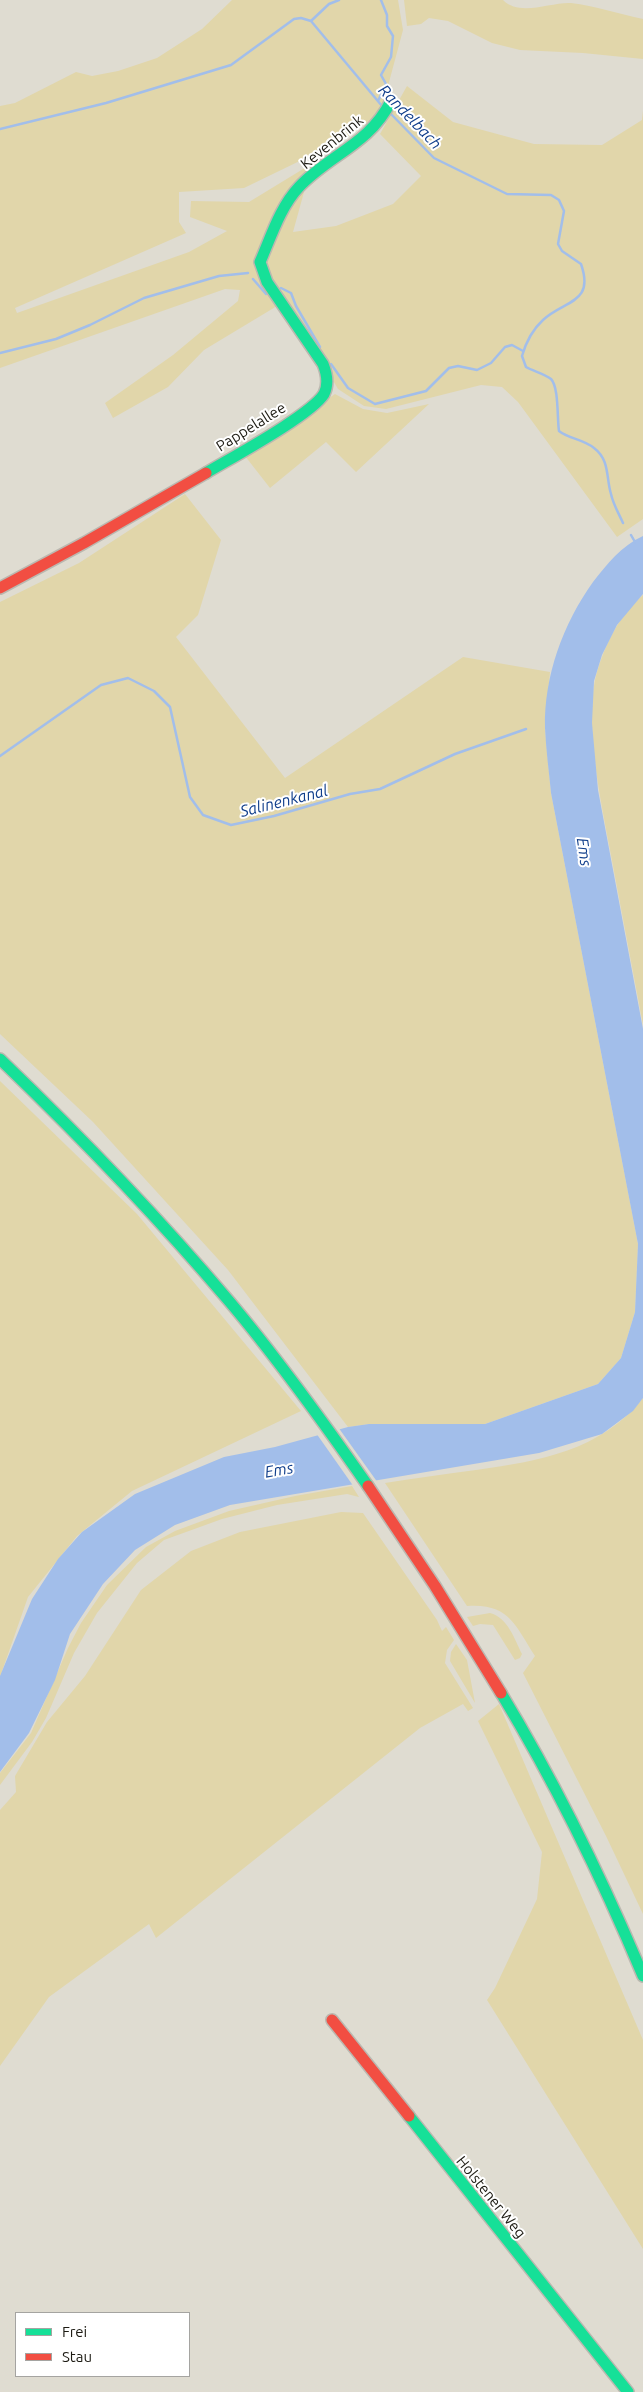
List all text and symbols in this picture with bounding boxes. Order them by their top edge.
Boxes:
water label: Randelbach [375,81,445,153]
street label: Kevenbrink [297,111,367,173]
street label: Pappelallee [213,399,289,455]
water label: Salinenkanal [238,781,330,821]
water label: Ems [572,836,596,868]
water label: Ems [263,1458,295,1482]
street label: Holstener Weg [452,2152,530,2242]
legend [15,2312,190,2377]
text: Frei [62,2323,87,2340]
text: Stau [62,2348,92,2365]

